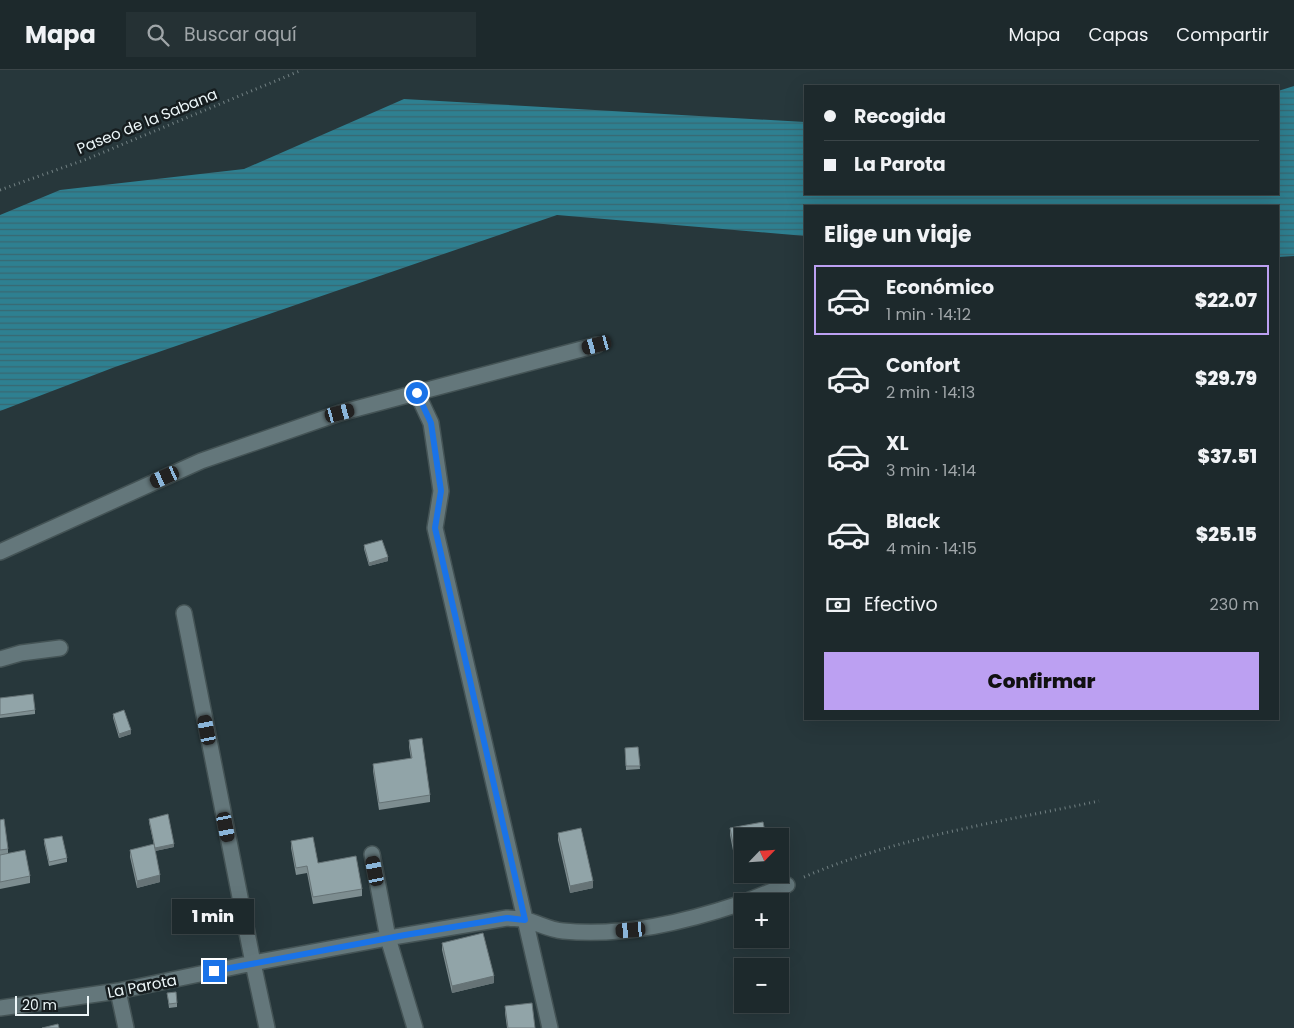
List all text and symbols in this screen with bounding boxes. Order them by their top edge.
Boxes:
search box [126,12,476,57]
text: Mapa [25,18,96,51]
icon: search [144,21,172,49]
text: Buscar aquí [184,21,297,48]
text: Mapa [1008,22,1061,47]
text: Capas [1089,22,1148,47]
text: Compartir [1176,22,1269,47]
street label: Paseo de la Sabana [74,83,220,159]
text: Recogida [854,103,946,130]
text: La Parota [854,151,946,178]
text: Elige un viaje [824,219,972,250]
text: Económico [886,274,994,301]
icon: car [826,278,871,323]
text: $22.07 [1195,287,1257,314]
text: 1 min · 14:12 [886,303,971,326]
car [580,334,613,356]
text: Confort [886,352,960,379]
icon: car [826,356,871,401]
text: $29.79 [1195,365,1257,392]
text: 2 min · 14:13 [886,381,975,404]
route start [406,382,428,404]
car [323,402,356,424]
text: XL [886,430,909,457]
icon: car [826,434,871,479]
text: $37.51 [1197,443,1257,470]
text: 3 min · 14:14 [886,459,976,482]
car [148,464,181,490]
text: Black [886,508,940,535]
icon: car [826,512,871,557]
text: $25.15 [1196,521,1257,548]
text: 4 min · 14:15 [886,537,977,560]
icon: cash [824,591,852,619]
text: Efectivo [864,591,938,618]
text: 230 m [1210,593,1259,616]
button: Confirmar [824,652,1259,710]
car [196,714,217,746]
car [215,811,236,843]
north arrow [734,828,789,882]
map controls [734,828,789,1013]
car [364,855,385,887]
button: + [734,893,789,948]
callout: 1 min [173,898,255,934]
text: 1 min [192,905,234,928]
car [615,921,646,939]
button: − [734,958,789,1013]
route end [203,960,225,982]
street label: La Parota [106,969,178,1003]
scale bar [15,993,89,1016]
text: 20 m [22,995,57,1015]

